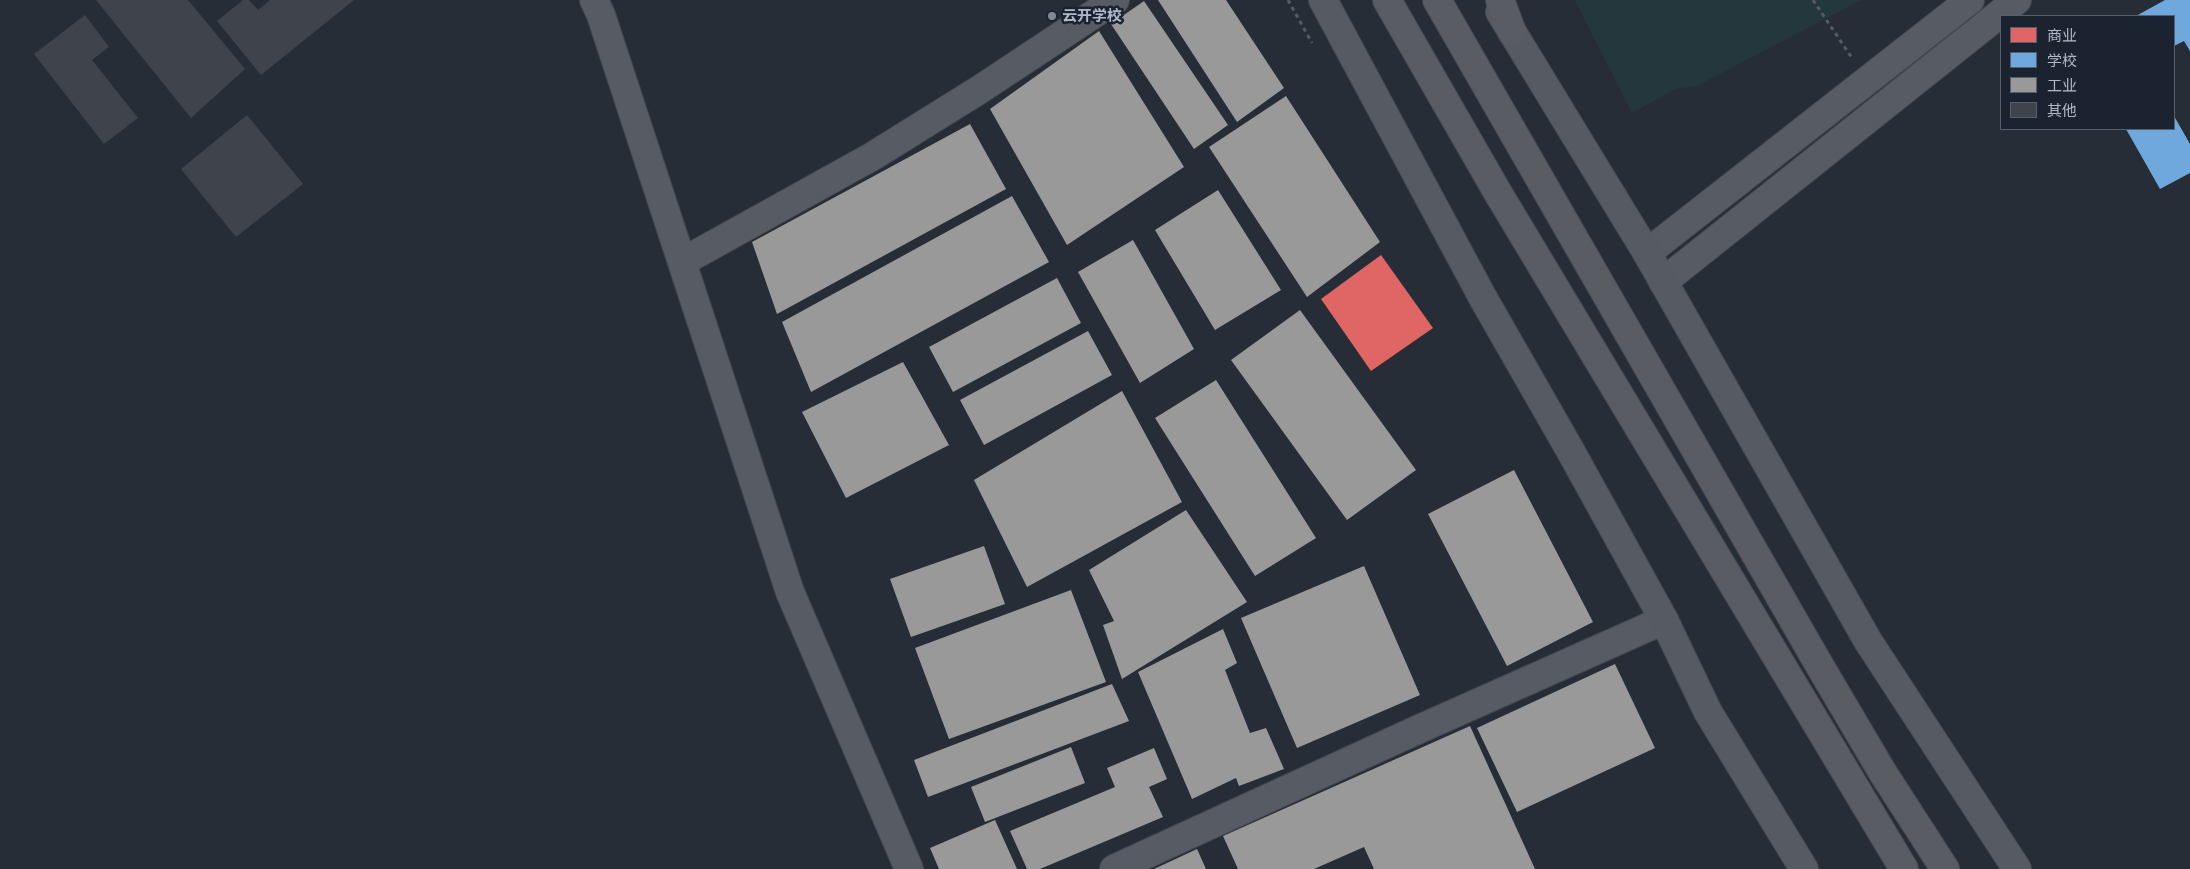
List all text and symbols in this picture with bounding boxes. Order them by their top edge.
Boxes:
place label: 云开学校 [1062,7,1122,25]
marker: 云开学校 [1046,10,1058,22]
legend [2000,15,2175,130]
text: 商业 [2047,26,2077,44]
text: 学校 [2047,51,2077,69]
text: 工业 [2047,76,2077,94]
text: 其他 [2047,101,2077,119]

